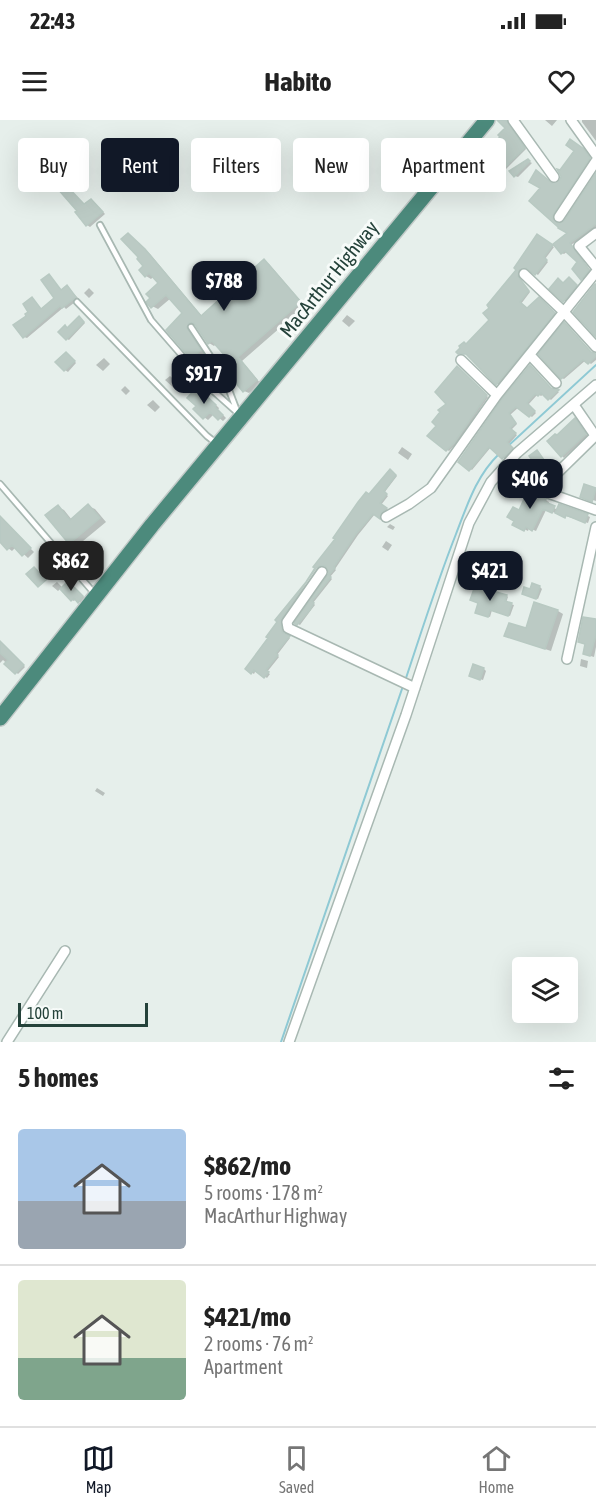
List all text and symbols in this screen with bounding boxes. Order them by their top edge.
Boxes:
text: 22:43 [30,8,75,34]
icon: menu [18,65,51,98]
icon: heart [545,65,578,98]
text: Habito [264,66,332,97]
chip: Buy [18,138,89,192]
chip: Rent [101,138,179,192]
chip: Filters [191,138,281,192]
chip: New [293,138,369,192]
chip: Apartment [381,138,506,192]
street label: MacArthur Highway [275,216,383,342]
pin: $788 [188,261,260,312]
text: $788 [206,269,242,292]
pin: $917 [168,354,240,405]
text: $917 [186,362,222,385]
pin: $406 [494,459,566,510]
text: $406 [512,467,548,490]
pin: $862 [35,541,107,592]
text: $862 [53,549,89,572]
pin: $421 [454,551,526,602]
text: $421 [472,559,508,582]
map controls [512,957,578,1023]
button: layers [512,957,578,1023]
scale bar [18,1000,148,1028]
text: 100 m [27,1004,63,1022]
icon: filters [545,1062,578,1095]
text: 5 homes [18,1063,98,1093]
text: $862/mo [204,1151,291,1181]
icon: home [66,1153,138,1225]
text: 5 rooms · 178 m² [204,1181,323,1204]
text: MacArthur Highway [204,1204,347,1227]
text: $421/mo [204,1302,291,1332]
icon: home [66,1304,138,1376]
text: 2 rooms · 76 m² [204,1332,314,1355]
text: Apartment [204,1355,283,1378]
tab: Map [82,1442,115,1496]
tab: Saved [279,1442,314,1496]
tab: Home [478,1442,514,1496]

